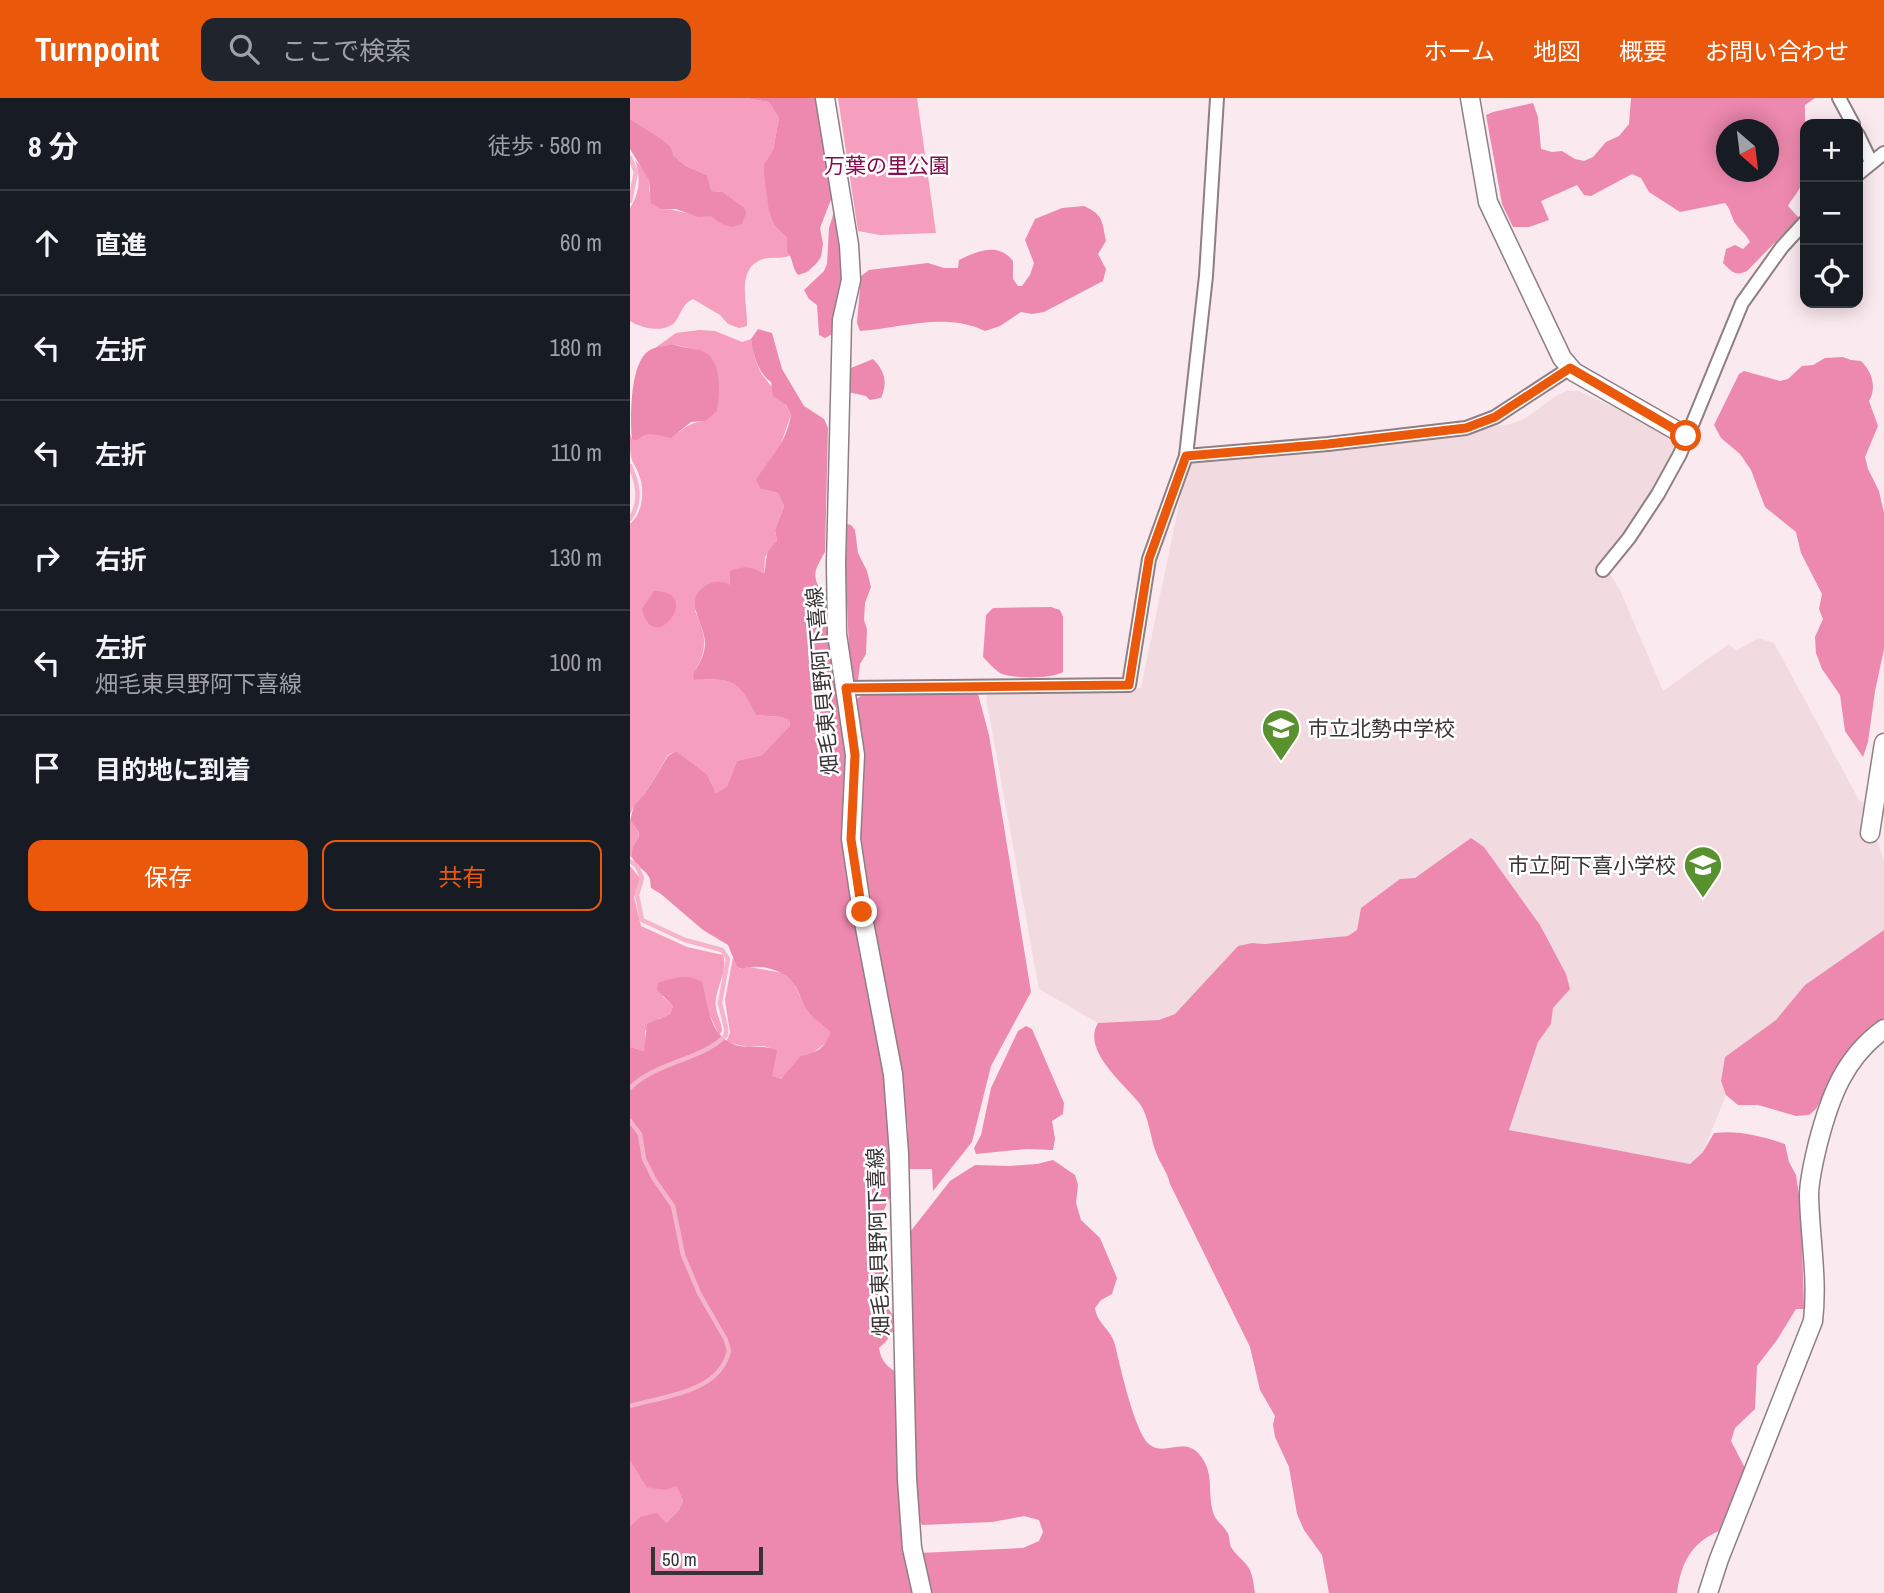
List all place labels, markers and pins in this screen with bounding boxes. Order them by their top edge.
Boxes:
school or university icon: 市立北勢中学校 [1260,707,1302,762]
place label: 市立北勢中学校 [1308,714,1455,743]
school or university icon: 市立阿下喜小学校 [1682,844,1724,899]
place label: 市立阿下喜小学校 [1508,851,1676,880]

